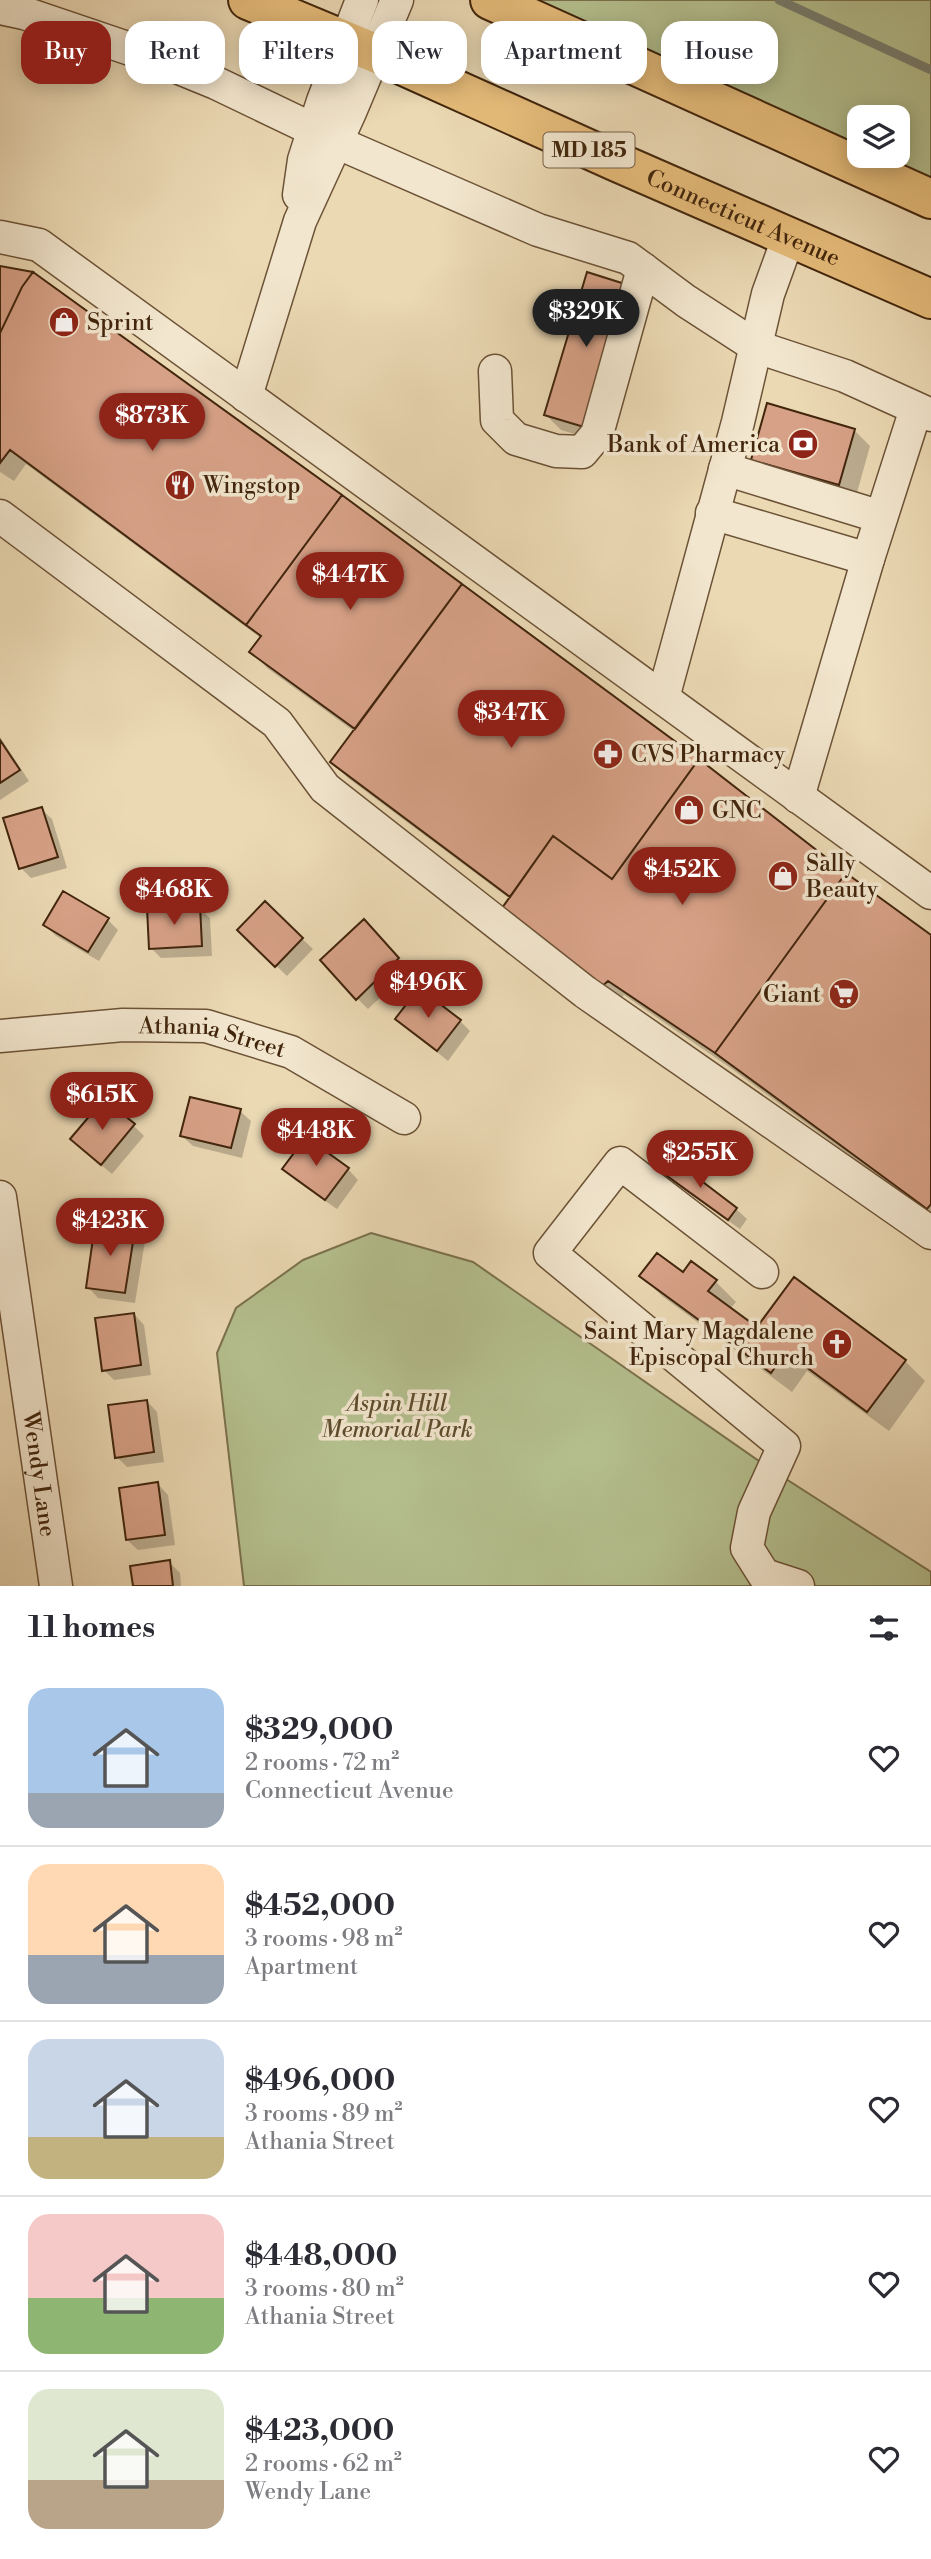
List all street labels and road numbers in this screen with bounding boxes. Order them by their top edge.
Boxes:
road number: MD 185 [544,132,634,168]
street label: Connecticut Avenue [642,164,844,273]
street label: Athania Street [137,1012,289,1064]
street label: Wendy Lane [16,1409,62,1539]

